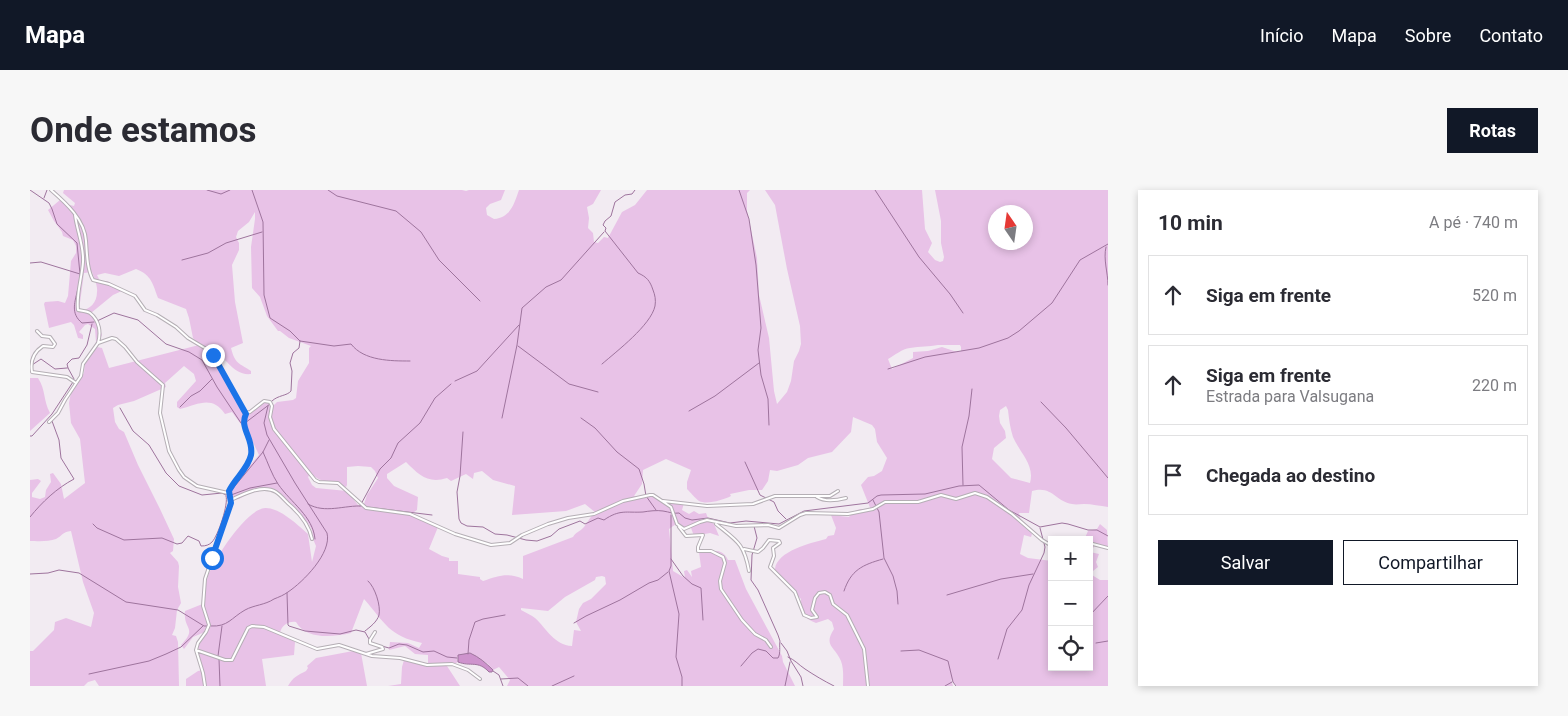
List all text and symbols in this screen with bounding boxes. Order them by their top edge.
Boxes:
text: Mapa [25,21,85,49]
text: Início [1260,25,1303,46]
text: Mapa [1331,25,1377,46]
text: Sobre [1405,25,1451,46]
text: Contato [1479,25,1543,46]
button: Rotas [1447,108,1538,153]
text: Onde estamos [30,110,257,151]
north arrow [988,205,1033,250]
text: 10 min [1158,211,1223,235]
text: A pé · 740 m [1429,213,1518,232]
icon: ahead [1159,281,1187,309]
text: Siga em frente [1206,284,1331,307]
text: 520 m [1472,286,1517,305]
route end [202,344,225,367]
text: Siga em frente [1206,364,1331,387]
icon: ahead [1159,371,1187,399]
text: 220 m [1472,376,1517,395]
text: Estrada para Valsugana [1206,387,1374,406]
icon: arrive [1159,461,1187,489]
text: Chegada ao destino [1206,464,1375,487]
map controls [1048,536,1093,671]
button: + [1048,536,1093,581]
button: Salvar [1158,540,1333,585]
button: Compartilhar [1343,540,1518,585]
route start [201,547,224,570]
button: − [1048,581,1093,626]
button: locate [1048,626,1093,671]

